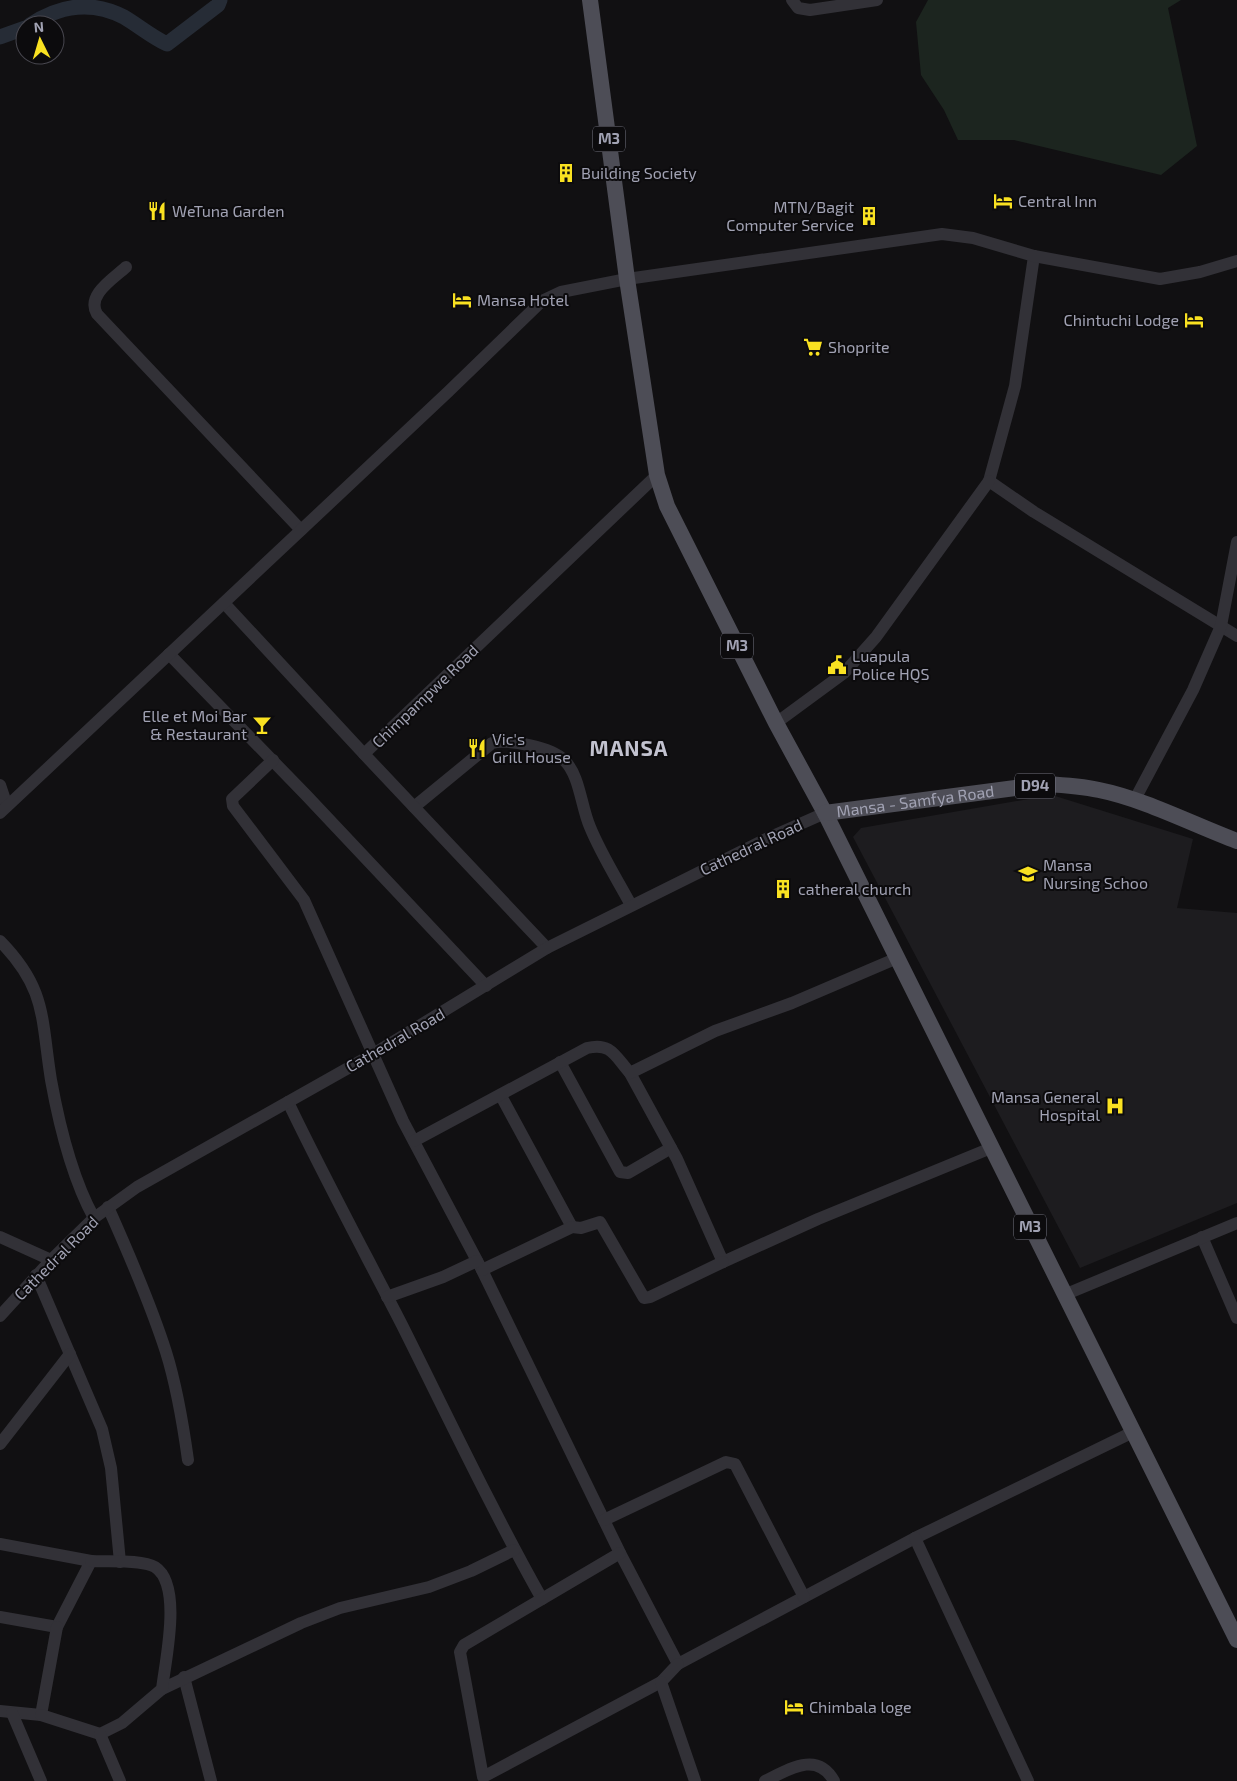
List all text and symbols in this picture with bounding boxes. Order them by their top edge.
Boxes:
north arrow [15,15,65,65]
text: N [33,18,45,35]
road number: M3 [593,126,625,152]
building icon: Building Society [555,162,577,184]
place label: Building Society [581,163,697,182]
hotel icon: Central Inn [992,190,1014,212]
place label: Central Inn [1018,191,1097,210]
place label: MTN/Bagit Computer Service [726,197,854,234]
restaurant icon: WeTuna Garden [146,200,168,222]
place label: WeTuna Garden [172,201,285,220]
building icon: MTN/Bagit Computer Service [858,205,880,227]
hotel icon: Mansa Hotel [451,289,473,311]
place label: Mansa Hotel [477,290,569,309]
hotel icon: Chintuchi Lodge [1183,309,1205,331]
place label: Chintuchi Lodge [1064,310,1179,329]
supermarket icon: Shoprite [802,336,824,358]
place label: Shoprite [828,337,890,356]
road number: M3 [721,634,753,658]
street label: Chimpampwe Road [368,640,482,751]
place label: Luapula Police HQS [852,646,929,684]
public building icon: Luapula Police HQS [826,654,848,676]
place label: Elle et Moi Bar & Restaurant [142,706,248,743]
bar icon: Elle et Moi Bar & Restaurant [251,714,273,736]
place label: Vic's Grill House [492,729,571,766]
district label: MANSA [589,735,669,760]
restaurant icon: Vic's Grill House [466,737,488,759]
road number: D94 [1015,774,1055,798]
street label: Mansa - Samfya Road [835,781,995,820]
street label: Cathedral Road [696,814,805,879]
place label: Mansa Nursing Schoo [1043,855,1148,892]
school or university icon: Mansa Nursing Schoo [1017,863,1039,885]
building icon: catheral church [772,878,794,900]
place label: catheral church [798,879,911,898]
street label: Cathedral Road [342,1004,448,1076]
place label: Mansa General Hospital [991,1087,1100,1124]
hospital icon: Mansa General Hospital [1104,1095,1126,1117]
street label: Cathedral Road [10,1212,102,1304]
road number: M3 [1014,1214,1046,1240]
hotel icon: Chimbala loge [783,1696,805,1718]
place label: Chimbala loge [809,1697,912,1716]

